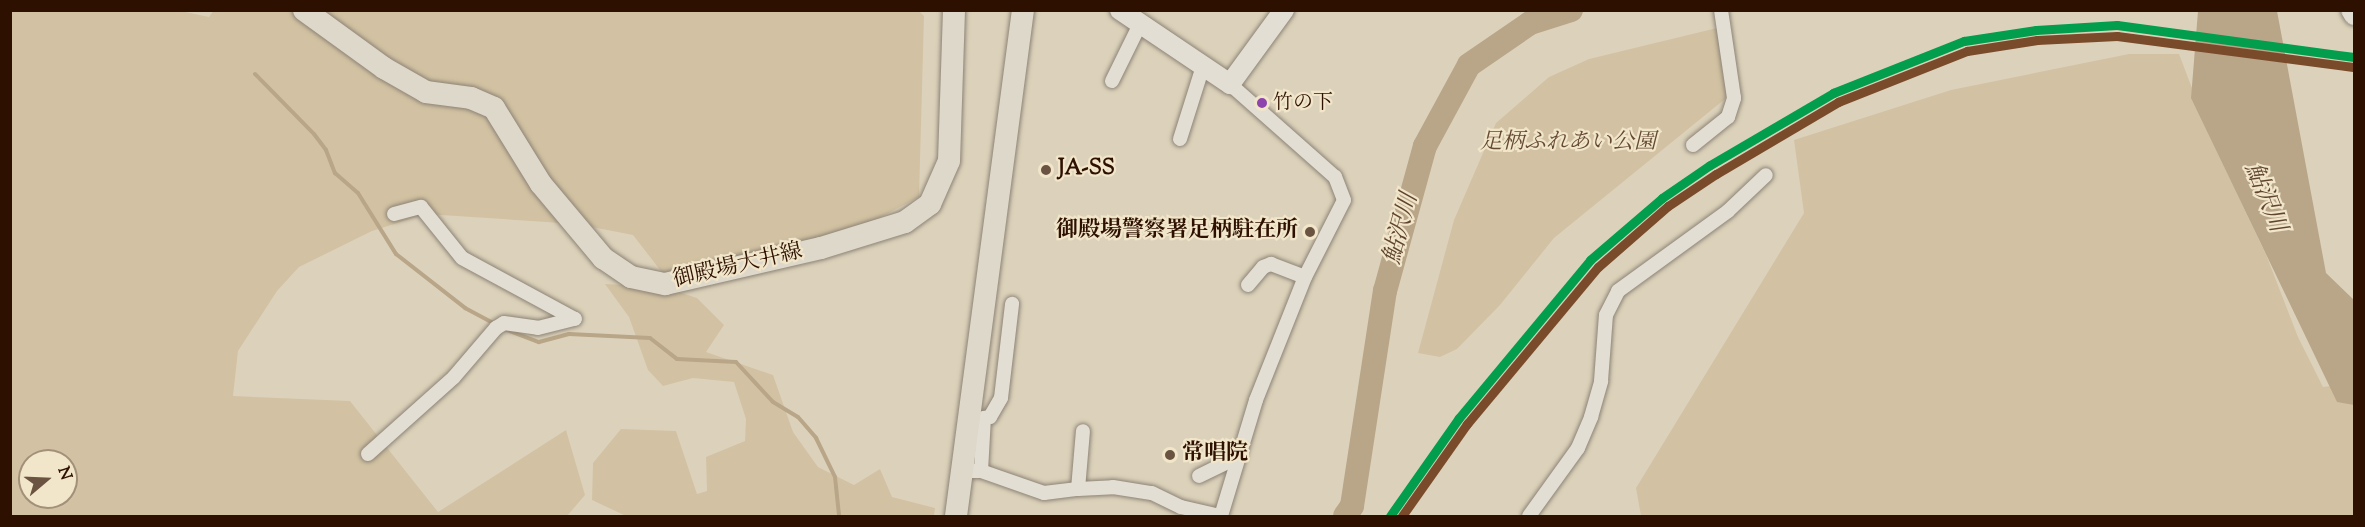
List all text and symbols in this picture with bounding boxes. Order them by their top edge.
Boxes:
place label: 竹の下 [1273,91,1333,115]
marker: 竹の下 [1256,97,1268,109]
park label: 足柄ふれあい公園 [1480,131,1656,157]
place label: JA-SS [1058,157,1115,183]
water label: 鮎沢川 [2237,159,2291,237]
marker: JA-SS [1039,163,1053,177]
water label: 鮎沢川 [1379,190,1425,268]
place label: 御殿場警察署足柄駐在所 [1056,219,1298,245]
marker: 御殿場警察署足柄駐在所 [1303,225,1317,239]
street label: 御殿場大井線 [671,239,805,295]
place label: 常唱院 [1182,442,1248,468]
marker: 常唱院 [1163,448,1177,462]
north arrow [18,449,78,509]
text: N [51,464,77,483]

